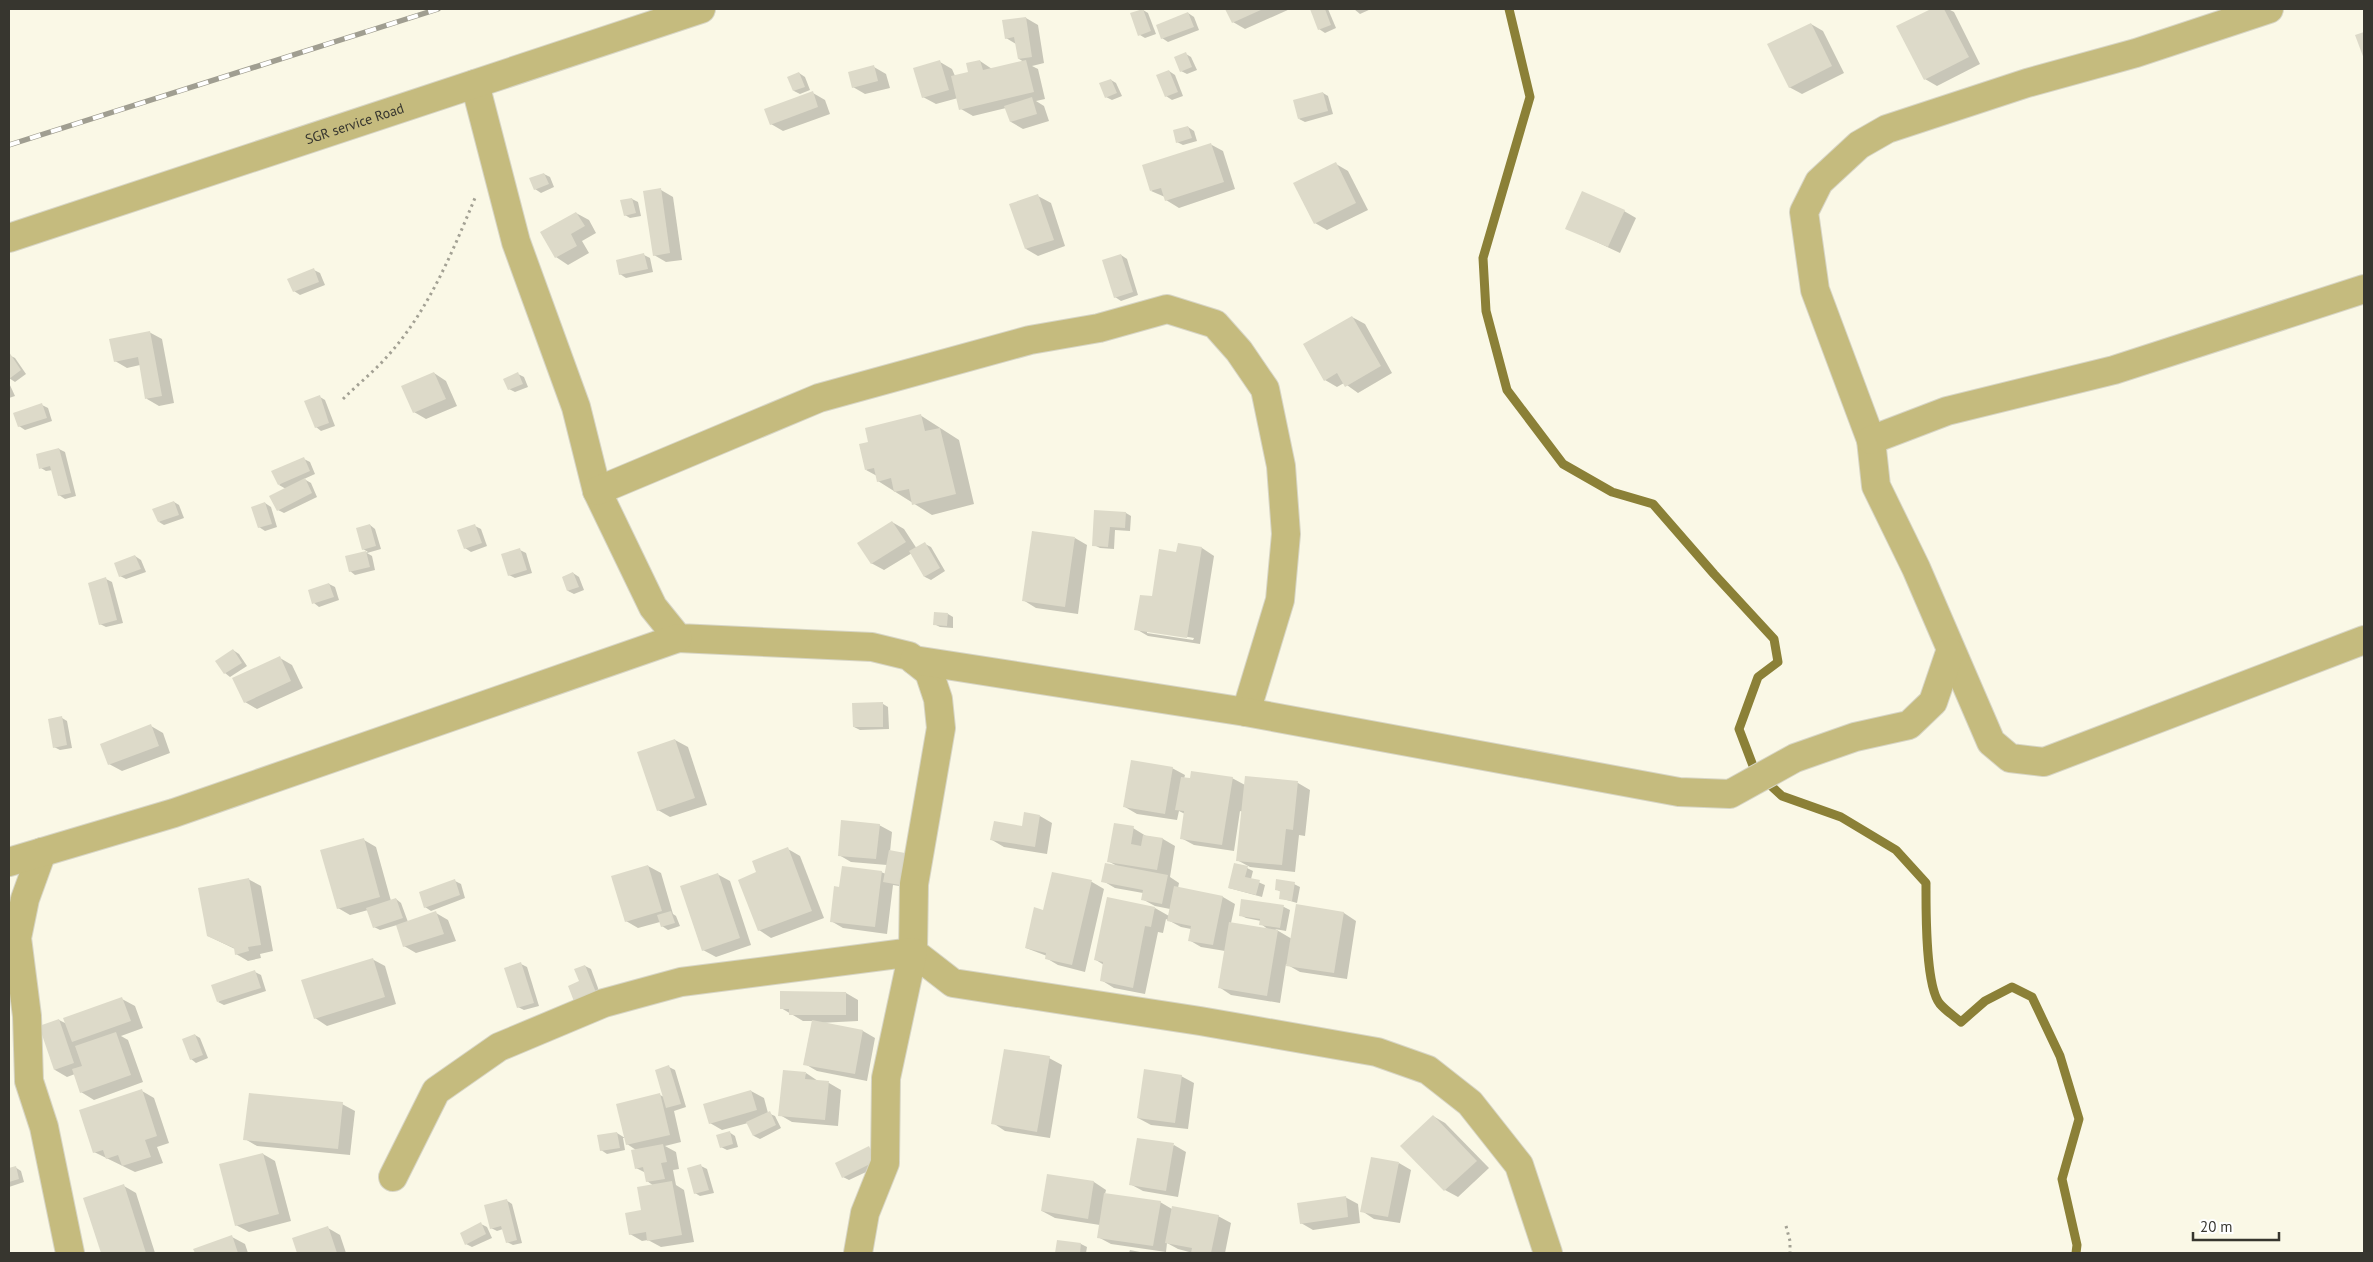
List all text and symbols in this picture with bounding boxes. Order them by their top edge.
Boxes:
street label: SGR service Road [303,99,406,148]
scale bar [2193,1210,2279,1242]
text: 20 m [2200,1217,2233,1236]

